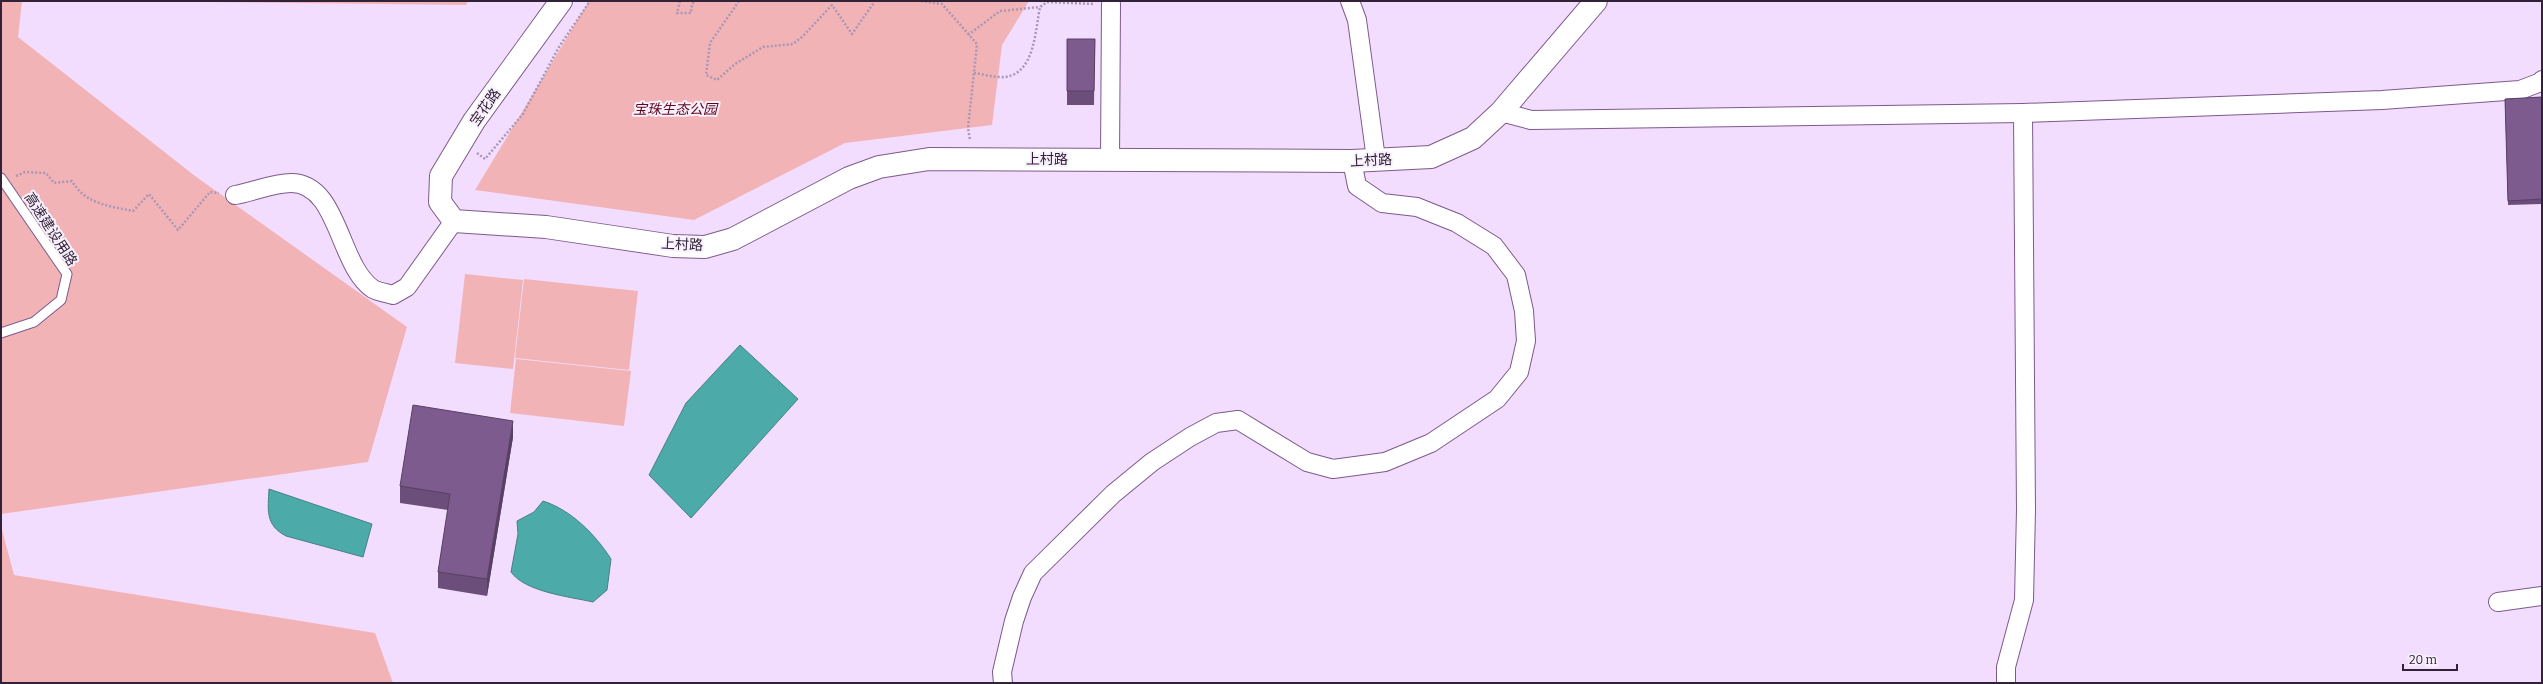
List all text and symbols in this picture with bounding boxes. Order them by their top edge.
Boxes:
street label: 宝花路 [466,85,504,129]
park label: 宝珠生态公园 [633,101,719,118]
street label: 上村路 [1026,151,1068,168]
street label: 上村路 [1350,151,1392,170]
street label: 高速建设用路 [21,189,81,269]
street label: 上村路 [661,235,703,254]
scale bar [2403,646,2457,672]
text: 20 m [2409,653,2438,667]

